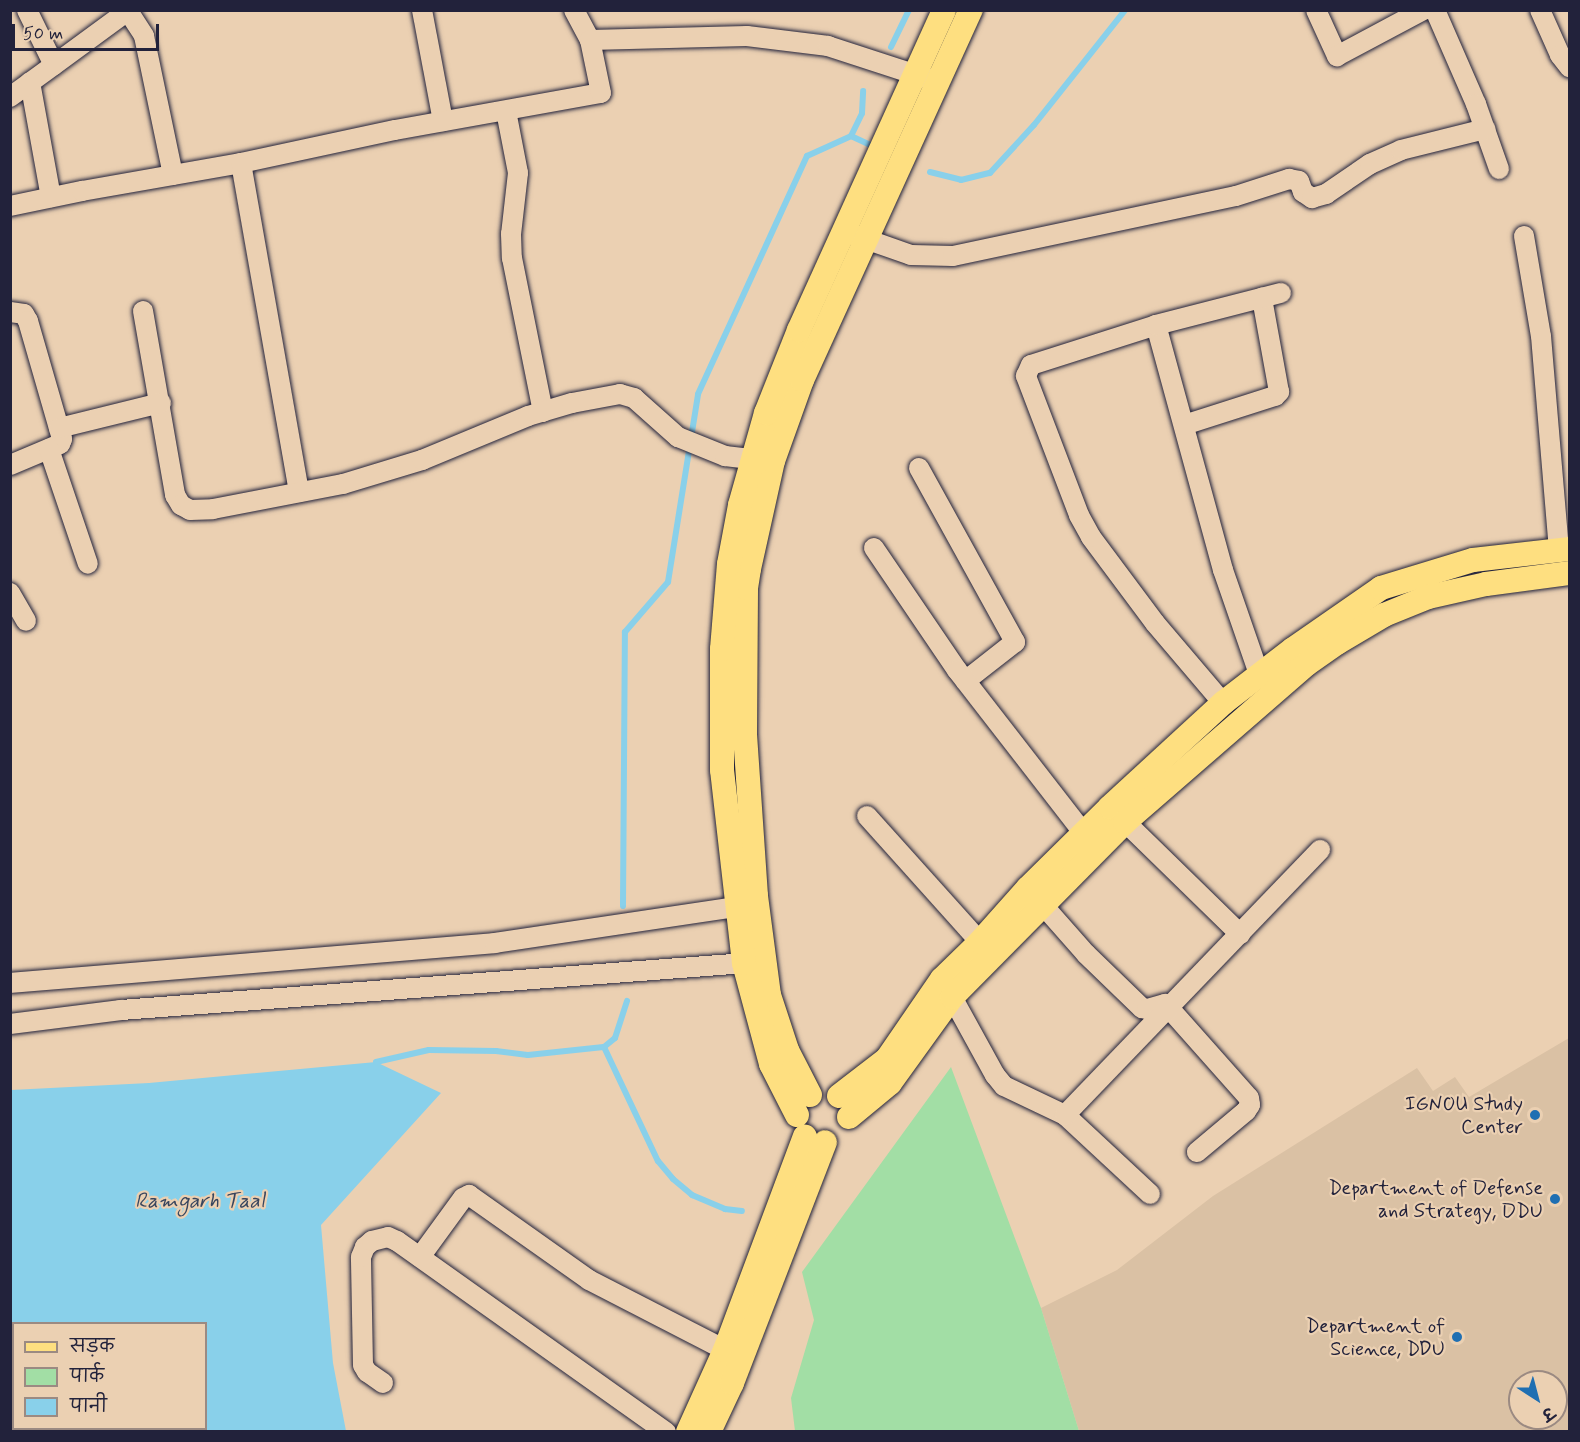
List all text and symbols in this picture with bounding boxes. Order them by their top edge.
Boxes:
scale bar [15,12,162,50]
text: 50 m [23,22,63,46]
place label: IGNOU Study Center [1405,1092,1523,1139]
marker: IGNOU Study Center [1528,1108,1542,1122]
place label: Department of Defense and Strategy, DDU [1325,1176,1543,1223]
water label: Ramgarh Taal [137,1188,263,1214]
marker: Department of Defense and Strategy, DDU [1548,1192,1562,1206]
place label: Department of Science, DDU [1306,1314,1445,1361]
legend [12,1322,207,1430]
marker: Department of Science, DDU [1450,1330,1464,1344]
text: सड़क [70,1335,114,1359]
text: पार्क [70,1365,104,1389]
north arrow [1508,1370,1568,1430]
text: पानी [70,1395,107,1419]
text: उ [1537,1402,1558,1425]

